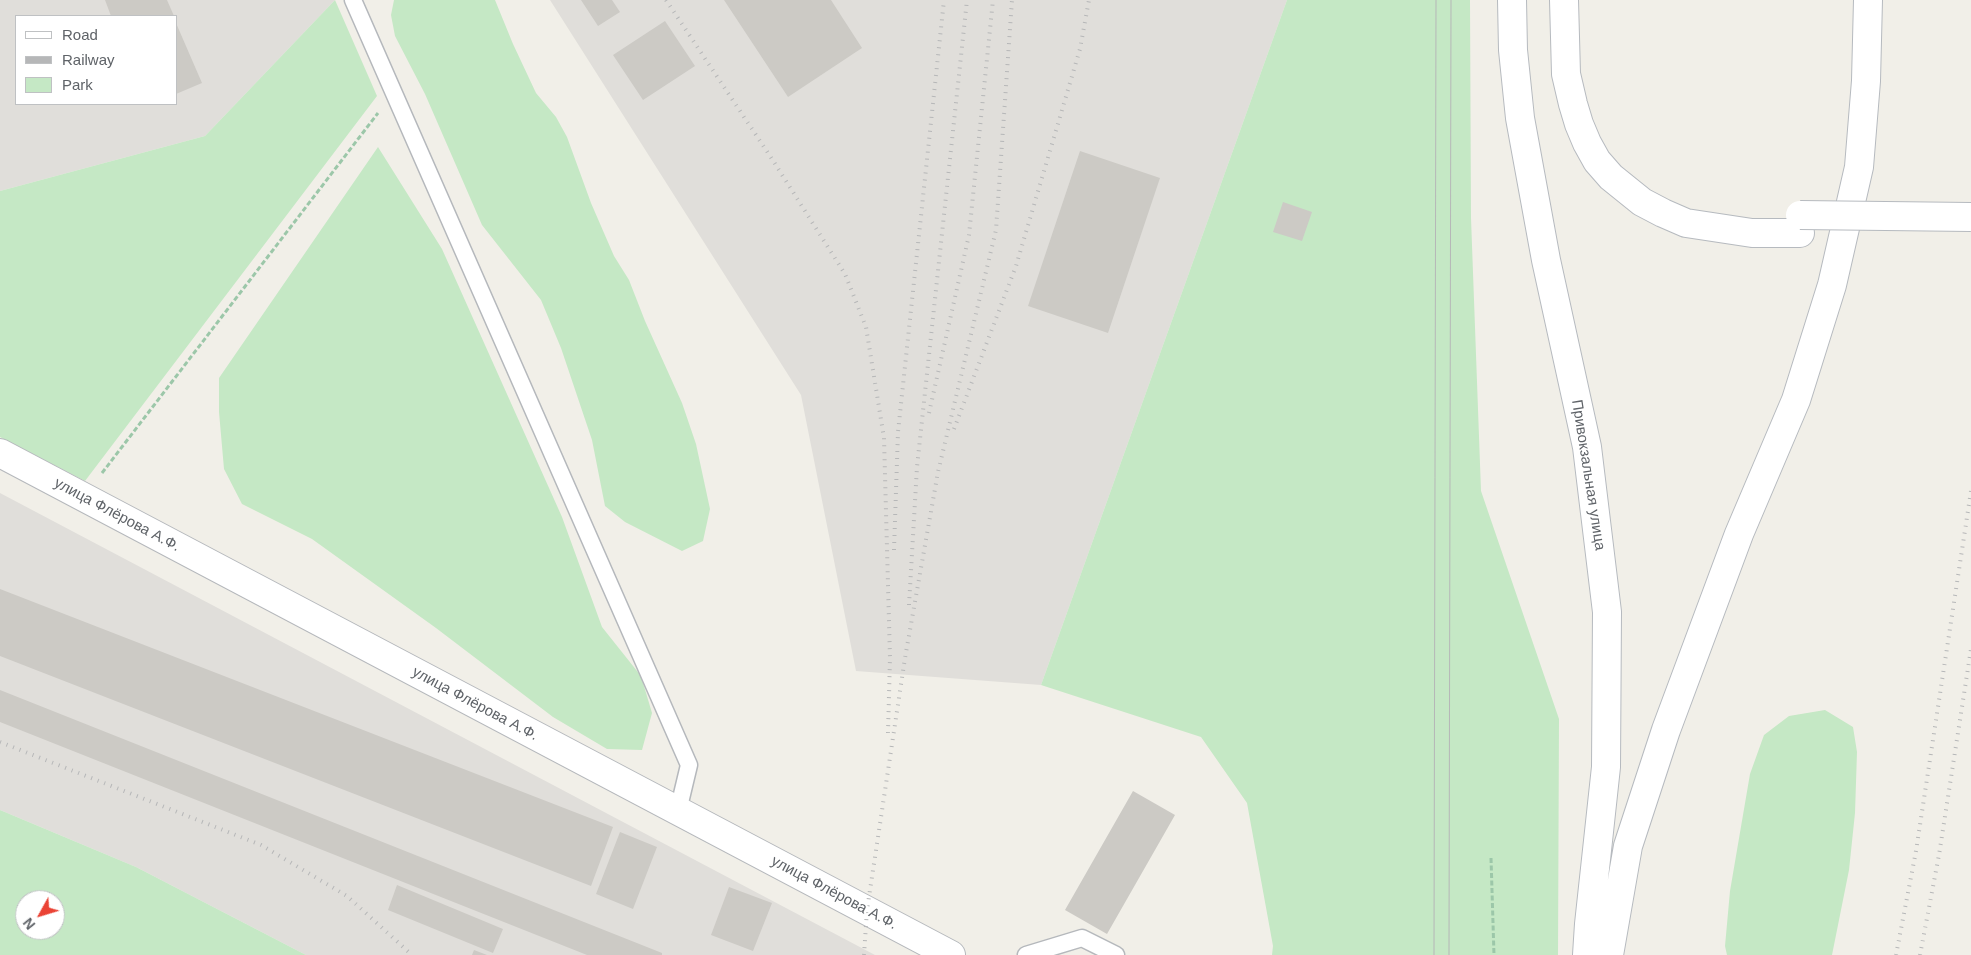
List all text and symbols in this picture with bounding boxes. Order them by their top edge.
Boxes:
legend [15,15,178,105]
text: Road [62,26,98,43]
text: Railway [62,51,115,68]
text: Park [62,76,93,93]
street label: Привокзальная улица [1567,398,1609,552]
street label: улица Флёрова А.Ф. [51,474,183,556]
street label: улица Флёрова А.Ф. [409,663,541,745]
street label: улица Флёрова А.Ф. [768,852,900,934]
north arrow [15,890,65,940]
text: N [20,915,39,933]

